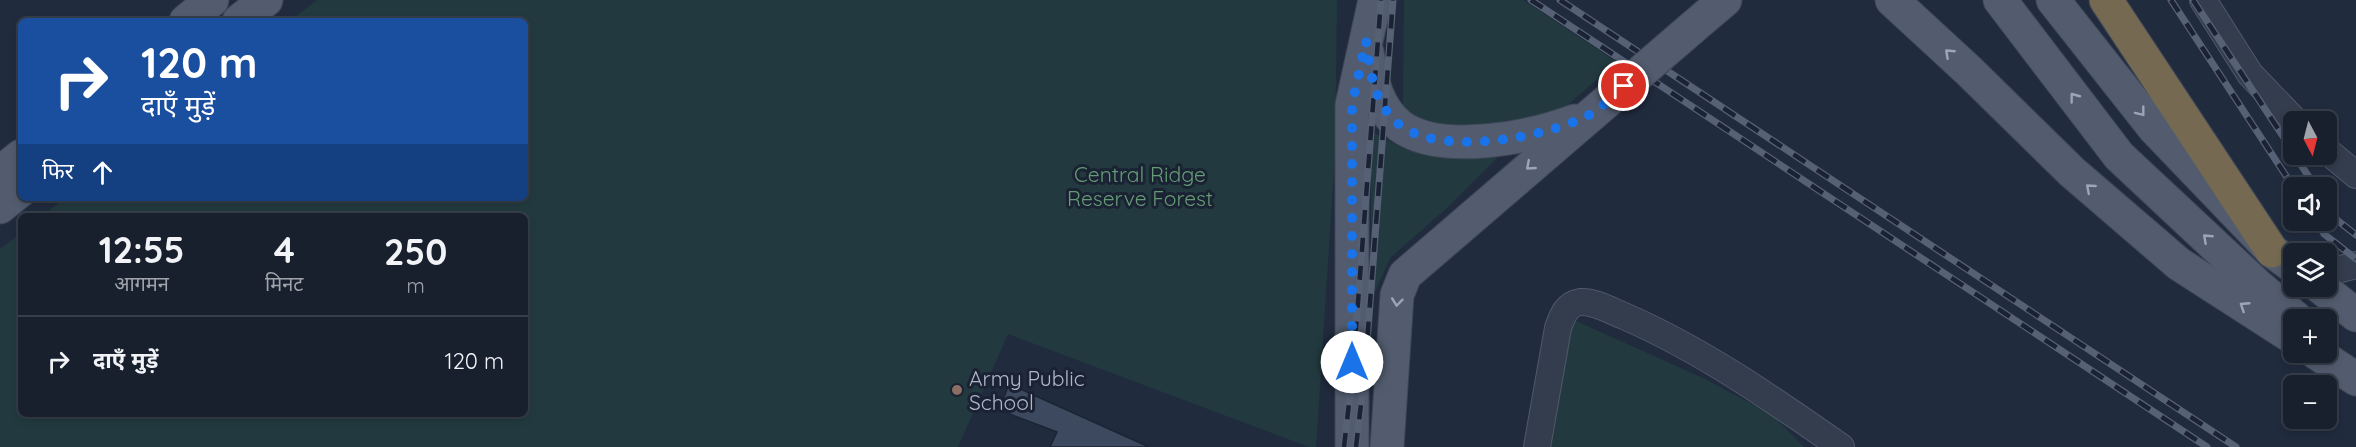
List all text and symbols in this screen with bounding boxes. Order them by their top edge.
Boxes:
text: 120 m [141,36,258,89]
icon: right [42,42,120,120]
one-way arrow [1946,49,1956,60]
pin [1598,60,1649,111]
icon: arrive [1607,69,1640,102]
text: दाएँ मुड़ें [141,88,215,122]
one-way arrow [2070,93,2081,104]
one-way arrow [2134,105,2145,116]
north arrow [2283,111,2337,165]
map controls [2283,111,2337,429]
icon: ahead [86,156,119,189]
text: फिर [42,157,74,185]
one-way arrow [1526,159,1537,170]
park label: Central Ridge Reserve Forest [1067,161,1213,211]
button: sound [2283,177,2337,231]
one-way arrow [2086,184,2097,195]
text: 12:55 [99,227,184,272]
text: 4 [274,227,295,272]
text: 250 [384,229,447,274]
one-way arrow [2204,235,2215,246]
button: layers [2283,243,2337,297]
text: आगमन [114,271,169,296]
text: मिनट [265,271,303,296]
text: m [407,273,425,298]
one-way arrow [1391,298,1403,307]
one-way arrow [2240,303,2251,314]
button: + [2283,309,2337,363]
position arrow [1320,330,1384,394]
icon: right [42,345,75,378]
text: दाएँ मुड़ें [93,346,158,374]
text: 120 m [445,347,504,375]
place label: Army Public School [969,365,1085,415]
button: − [2283,375,2337,429]
marker: Army Public School [950,383,964,397]

